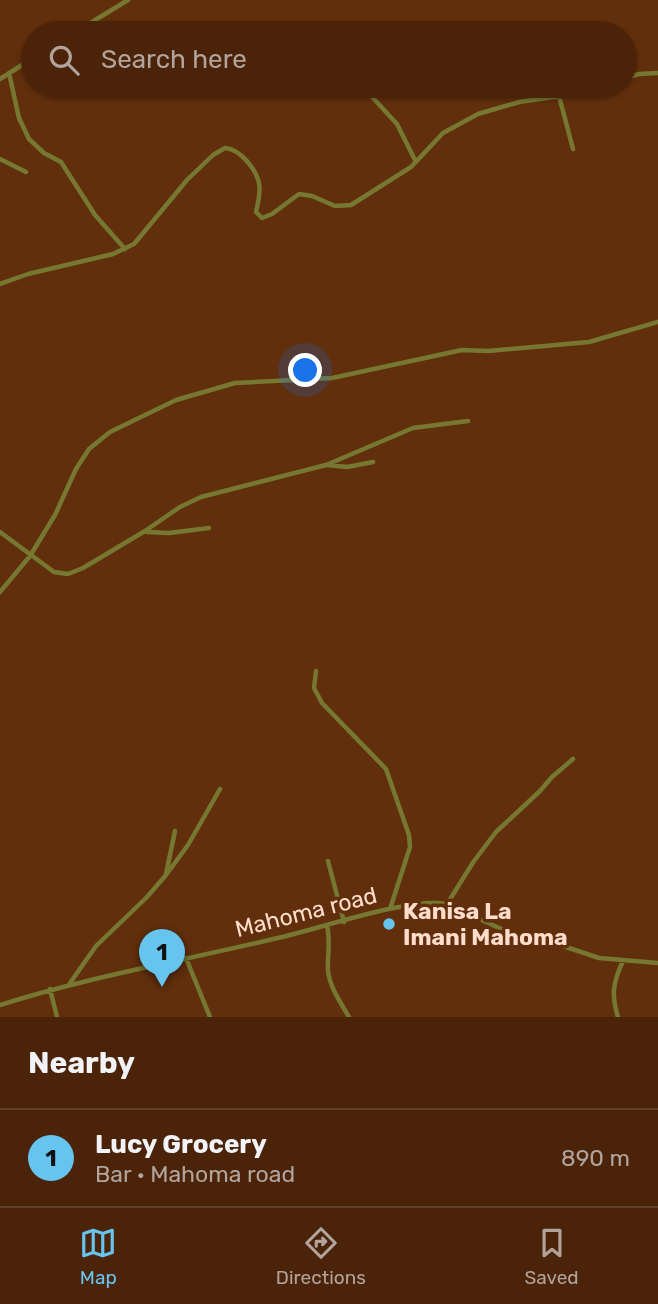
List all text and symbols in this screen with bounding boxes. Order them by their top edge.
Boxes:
search box [21,21,637,98]
icon: search [45,41,83,79]
text: Search here [101,44,247,75]
your location [288,353,322,387]
street label: Mahoma road [232,881,380,943]
place label: Kanisa La Imani Mahoma [403,897,568,951]
marker: Kanisa La Imani Mahoma [381,916,397,932]
pin: 1 [139,929,185,987]
text: Nearby [28,1045,135,1081]
text: Lucy Grocery [95,1129,267,1160]
text: 1 [45,1144,57,1172]
text: 890 m [561,1144,630,1172]
text: Bar · Mahoma road [95,1160,295,1188]
tab: Map [79,1224,117,1289]
tab: Directions [276,1224,366,1289]
tab: Saved [524,1224,579,1289]

